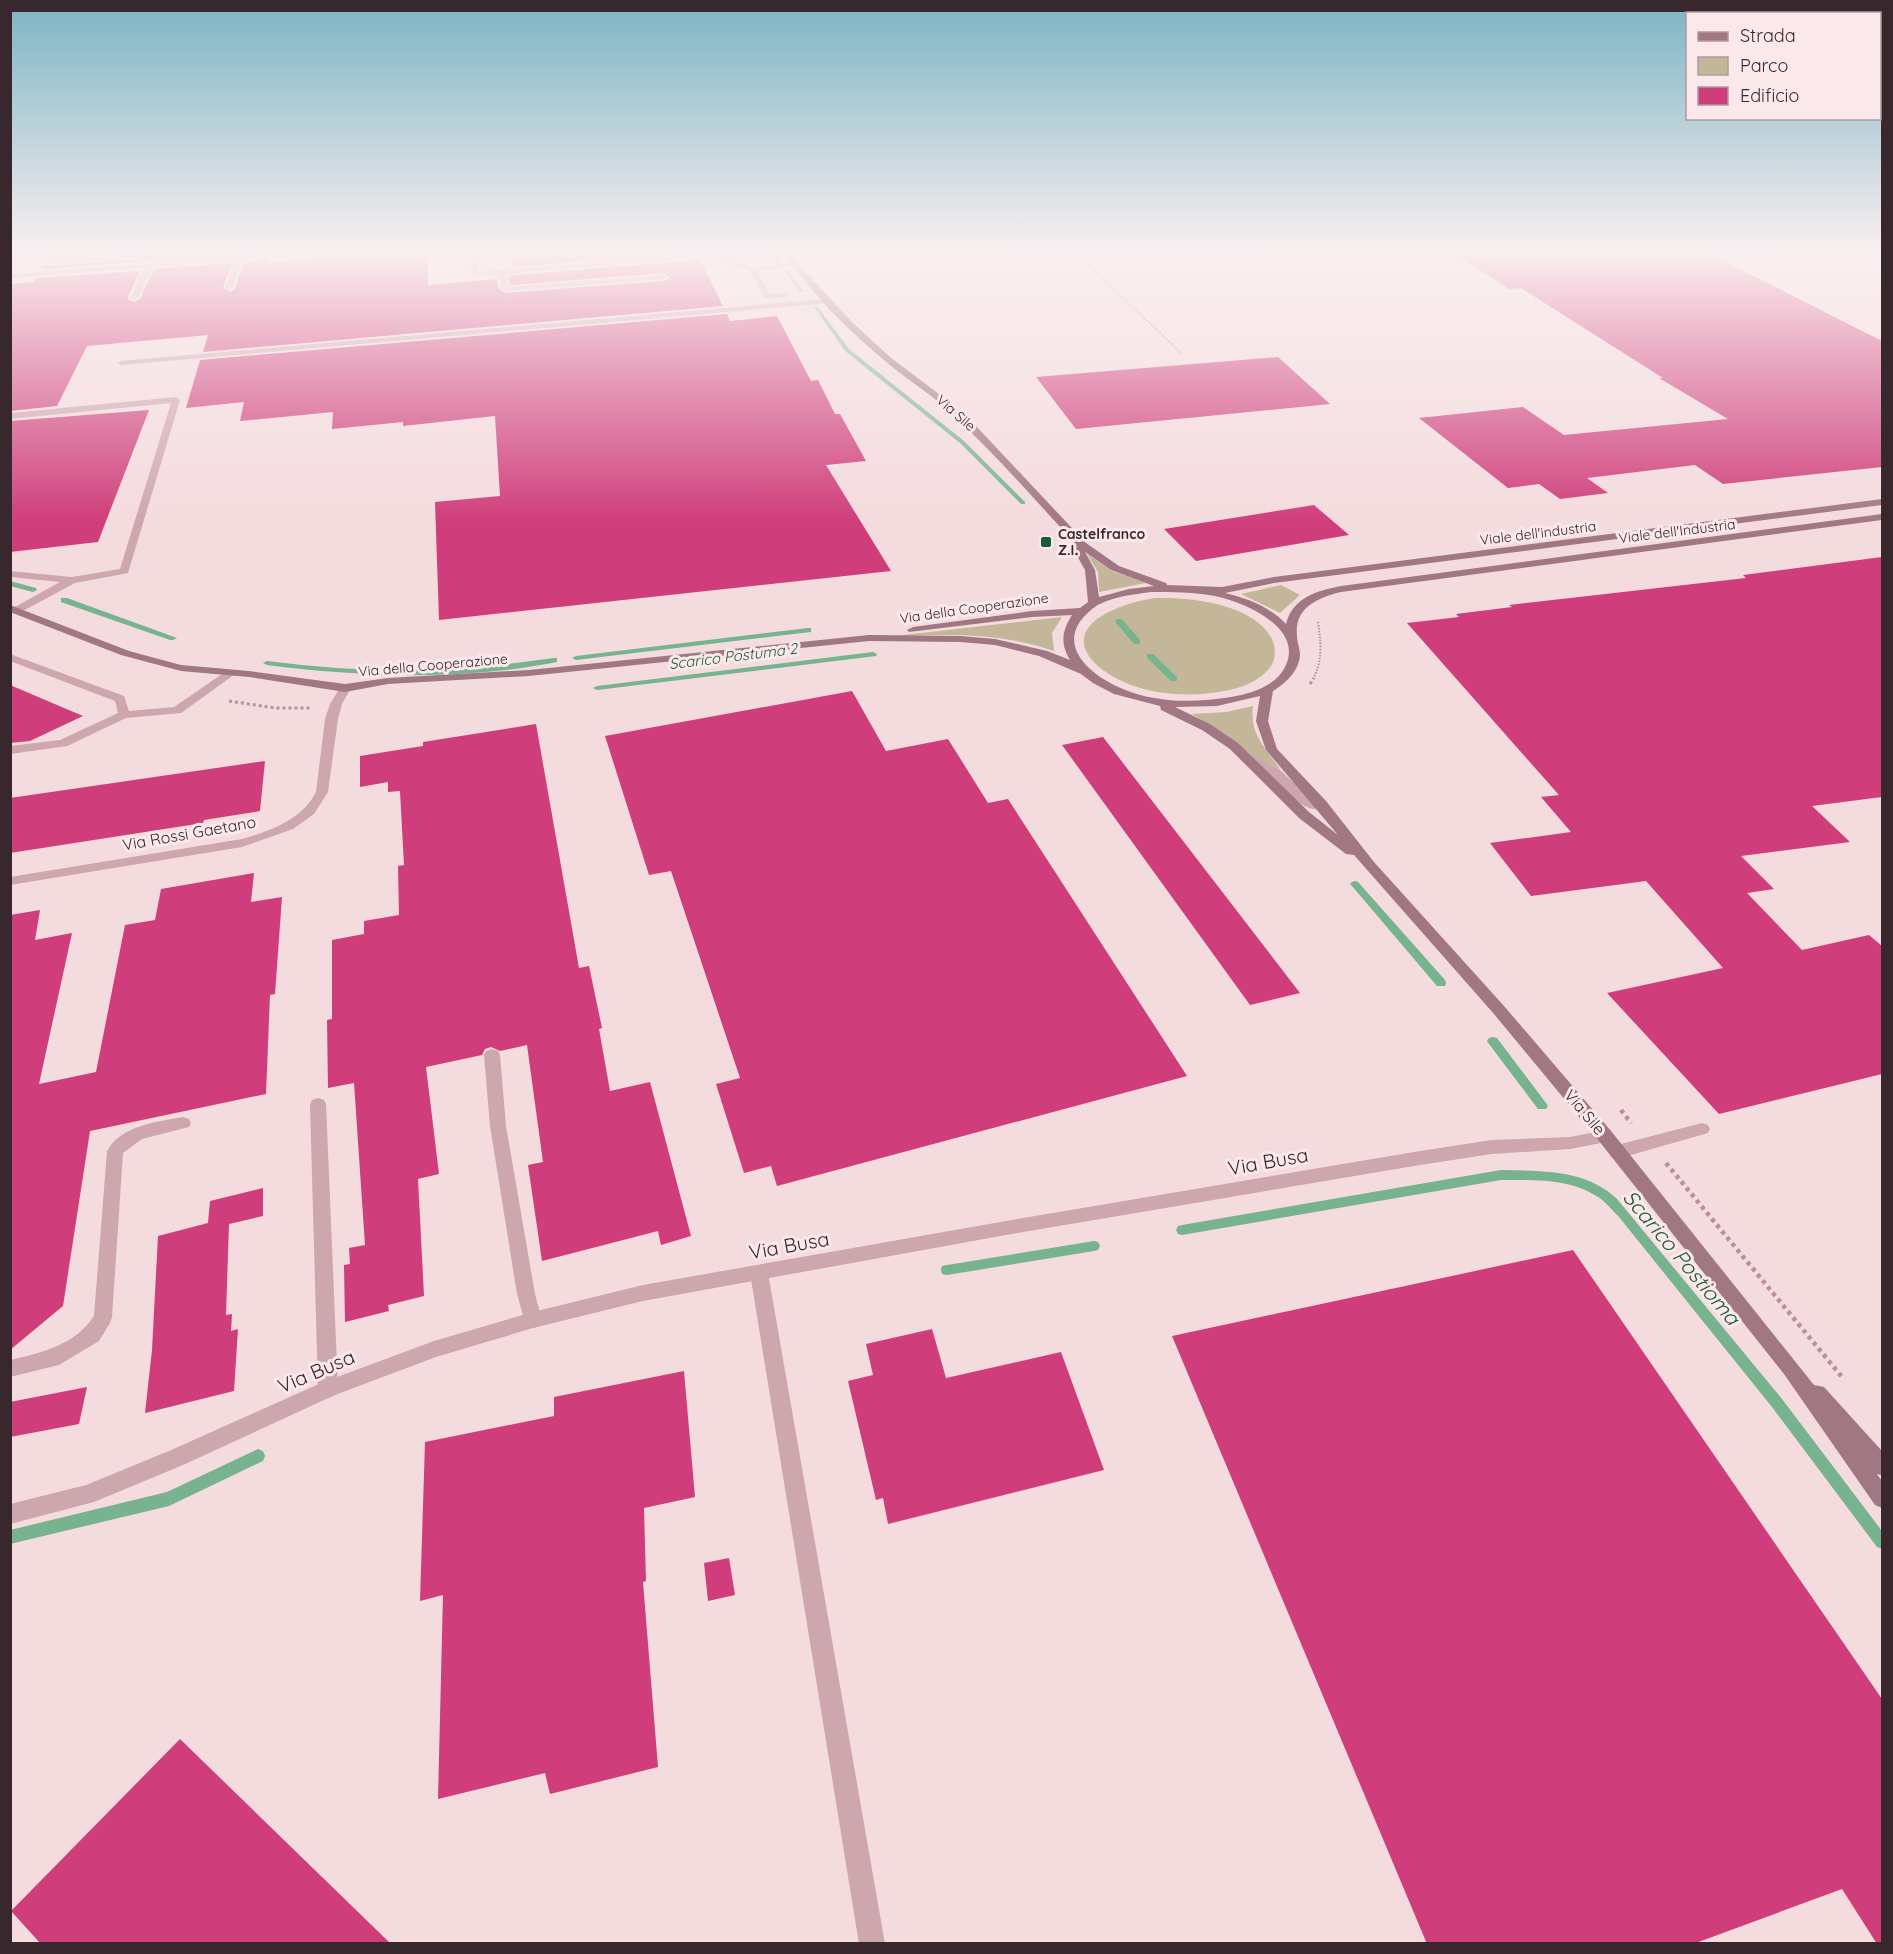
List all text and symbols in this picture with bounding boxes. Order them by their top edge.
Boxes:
legend [1686,12,1881,120]
text: Strada [1740,24,1796,47]
text: Parco [1740,54,1788,77]
text: Edificio [1740,84,1799,107]
street label: Via Sile [933,391,980,435]
street label: Viale dell'Industria [1618,515,1736,547]
street label: Viale dell'industria [1479,517,1597,549]
place label: Castelfranco Z.I. [1058,525,1145,559]
marker: Castelfranco Z.I. [1039,535,1053,549]
street label: Via della Cooperazione [898,589,1050,627]
water label: Scarico Postuma 2 [668,639,800,673]
street label: Via della Cooperazione [357,649,509,681]
street label: Via Rossi Gaetano [121,811,257,855]
street label: Via Sile [1560,1085,1610,1139]
street label: Via Busa [1226,1142,1310,1180]
water label: Scarico Postioma [1618,1184,1747,1331]
street label: Via Busa [747,1226,831,1264]
street label: Via Busa [274,1344,358,1398]

